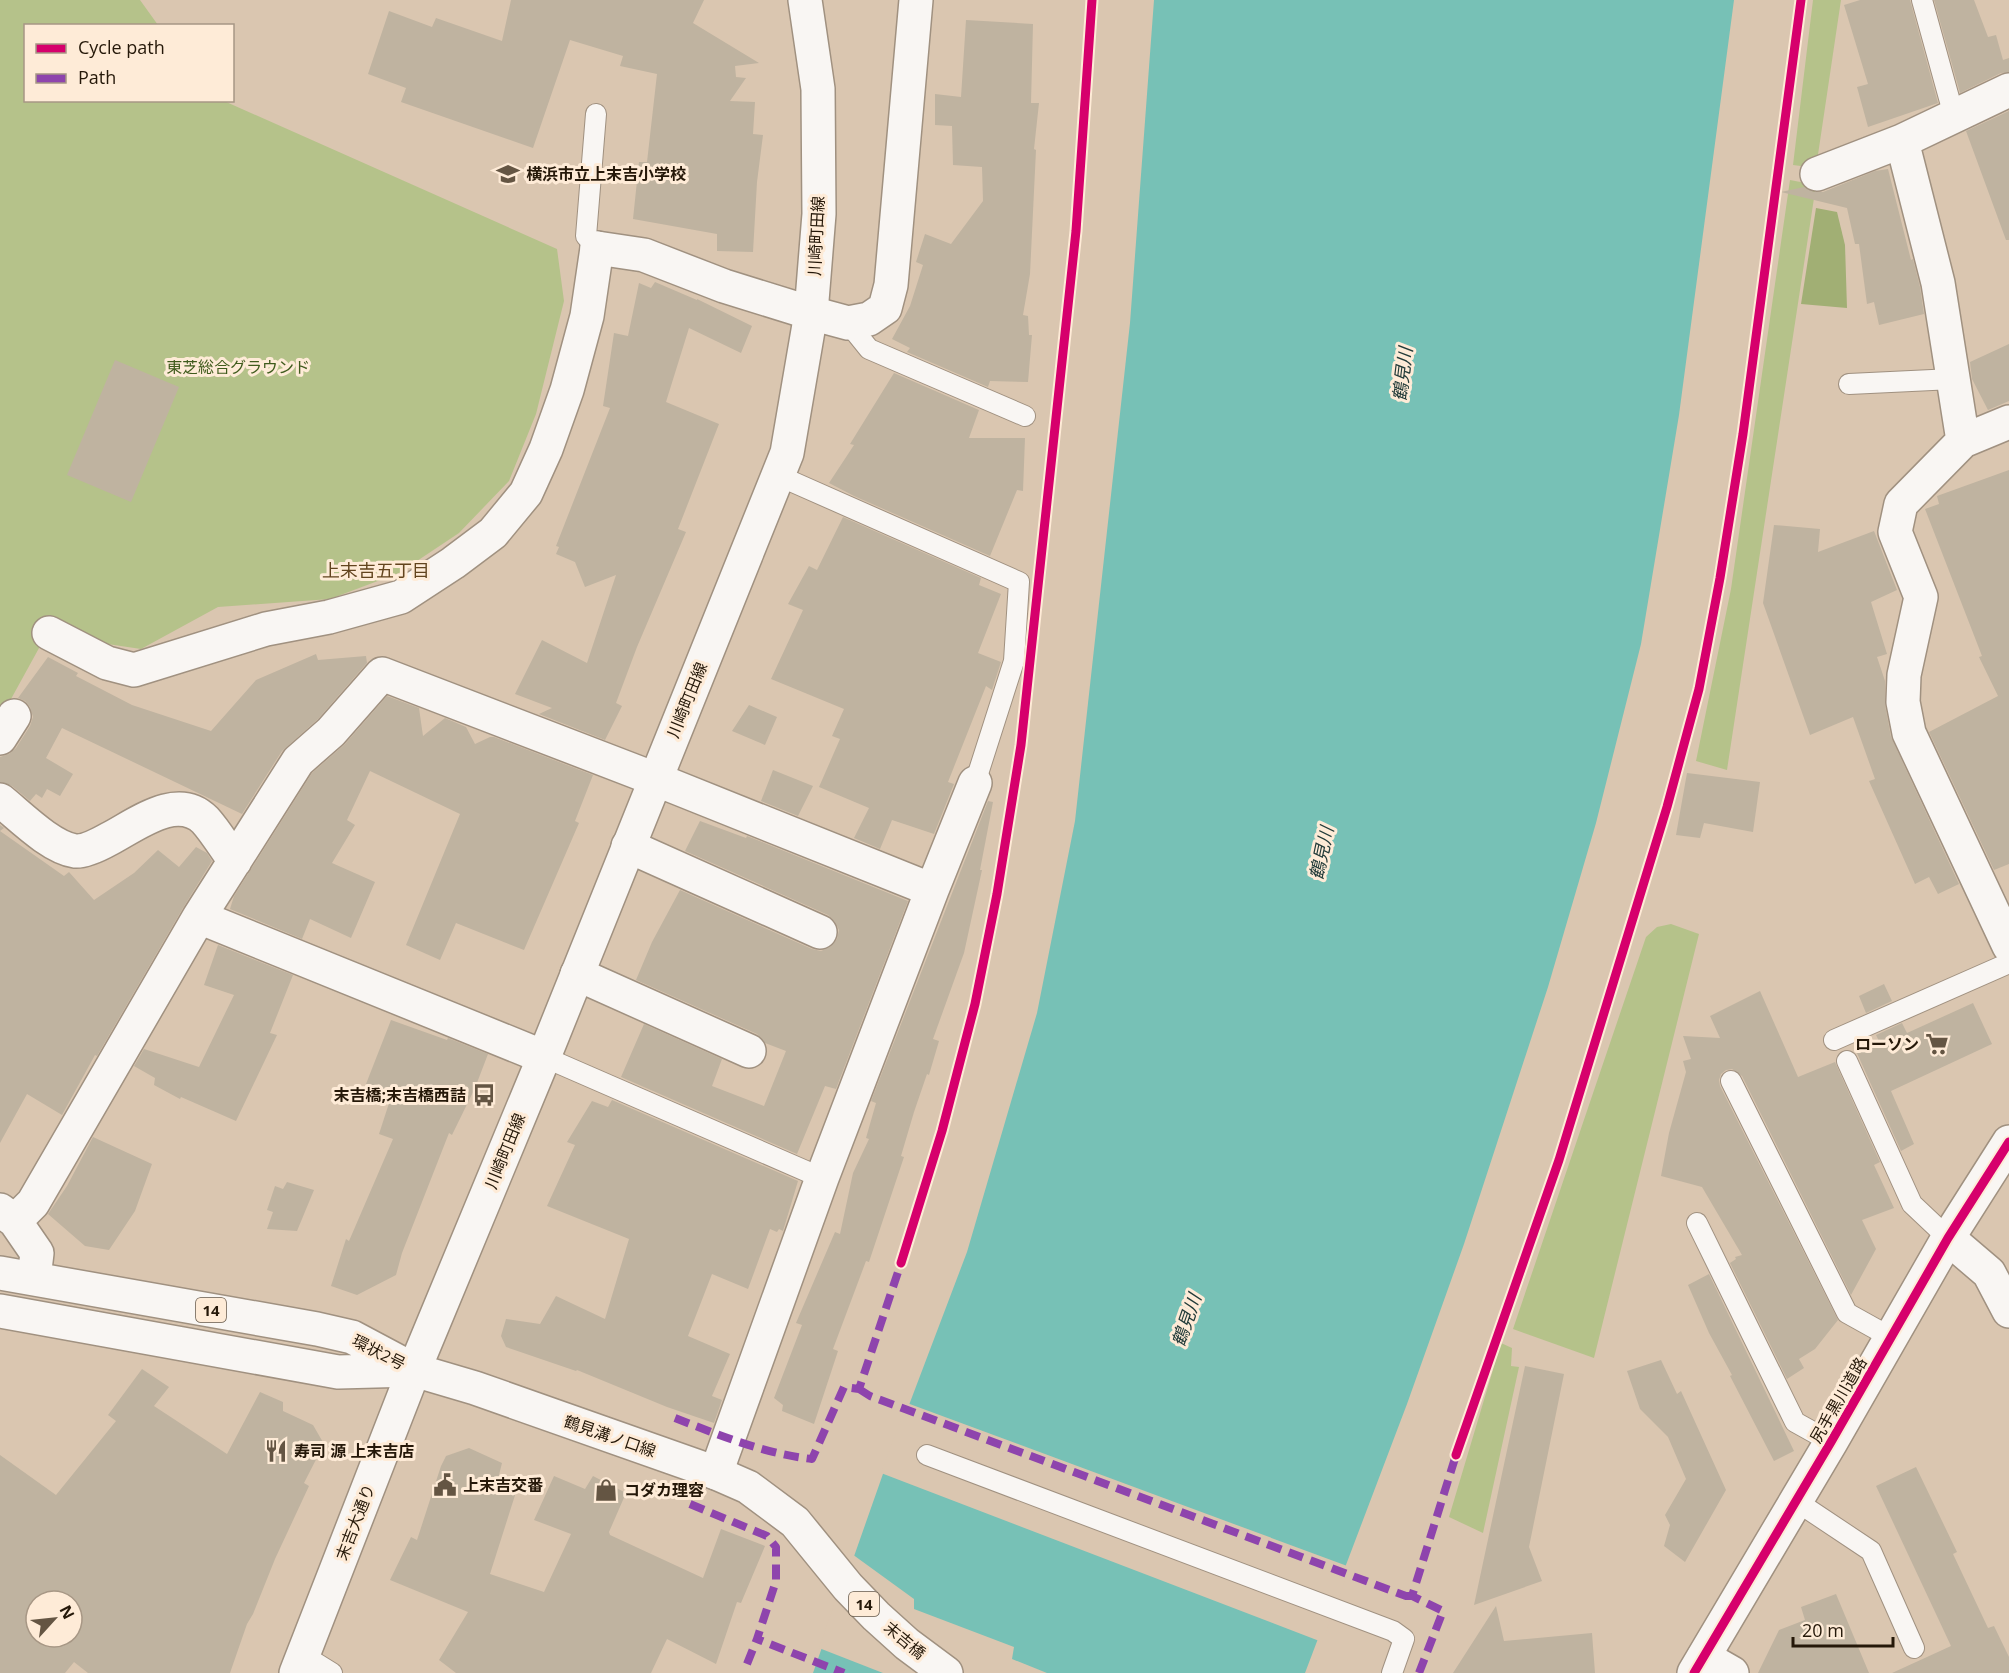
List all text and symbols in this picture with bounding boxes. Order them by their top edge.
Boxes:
legend [24,24,234,102]
text: Cycle path [78,35,165,59]
text: Path [78,65,116,89]
school or university icon: 横浜市立上末吉小学校 [495,161,521,187]
place label: 横浜市立上末吉小学校 [526,163,686,185]
street label: 川崎町田線 [803,195,829,277]
water label: 鶴見川 [1387,344,1417,402]
park label: 東芝総合グラウンド [166,356,310,378]
district label: 上末吉五丁目 [322,558,430,582]
street label: 川崎町田線 [662,659,712,741]
water label: 鶴見川 [1304,822,1339,882]
supermarket icon: ローソン [1924,1031,1950,1057]
place label: ローソン [1855,1033,1919,1055]
bus stop icon: 末吉橋;末吉橋西詰 [471,1082,497,1108]
place label: 末吉橋;末吉橋西詰 [333,1084,466,1106]
street label: 川崎町田線 [480,1110,530,1192]
water label: 鶴見川 [1166,1289,1207,1349]
road number: 14 [196,1298,226,1322]
street label: 環状2号 [349,1329,409,1375]
street label: 尻手黒川道路 [1804,1353,1872,1447]
street label: 鶴見溝ノ口線 [561,1410,659,1462]
restaurant icon: 寿司 源 上末吉店 [263,1438,289,1464]
place label: 寿司 源 上末吉店 [294,1440,414,1462]
public building icon: 上末吉交番 [432,1472,458,1498]
place label: 上末吉交番 [463,1474,543,1496]
shop icon: コダカ理容 [593,1477,619,1503]
place label: コダカ理容 [624,1479,704,1501]
street label: 末吉大通り [330,1481,380,1563]
north arrow [24,1589,84,1649]
road number: 14 [849,1592,879,1616]
text: N [55,1601,80,1623]
scale bar [1793,1610,1894,1648]
street label: 末吉橋 [880,1616,930,1664]
text: 20 m [1802,1618,1844,1642]

